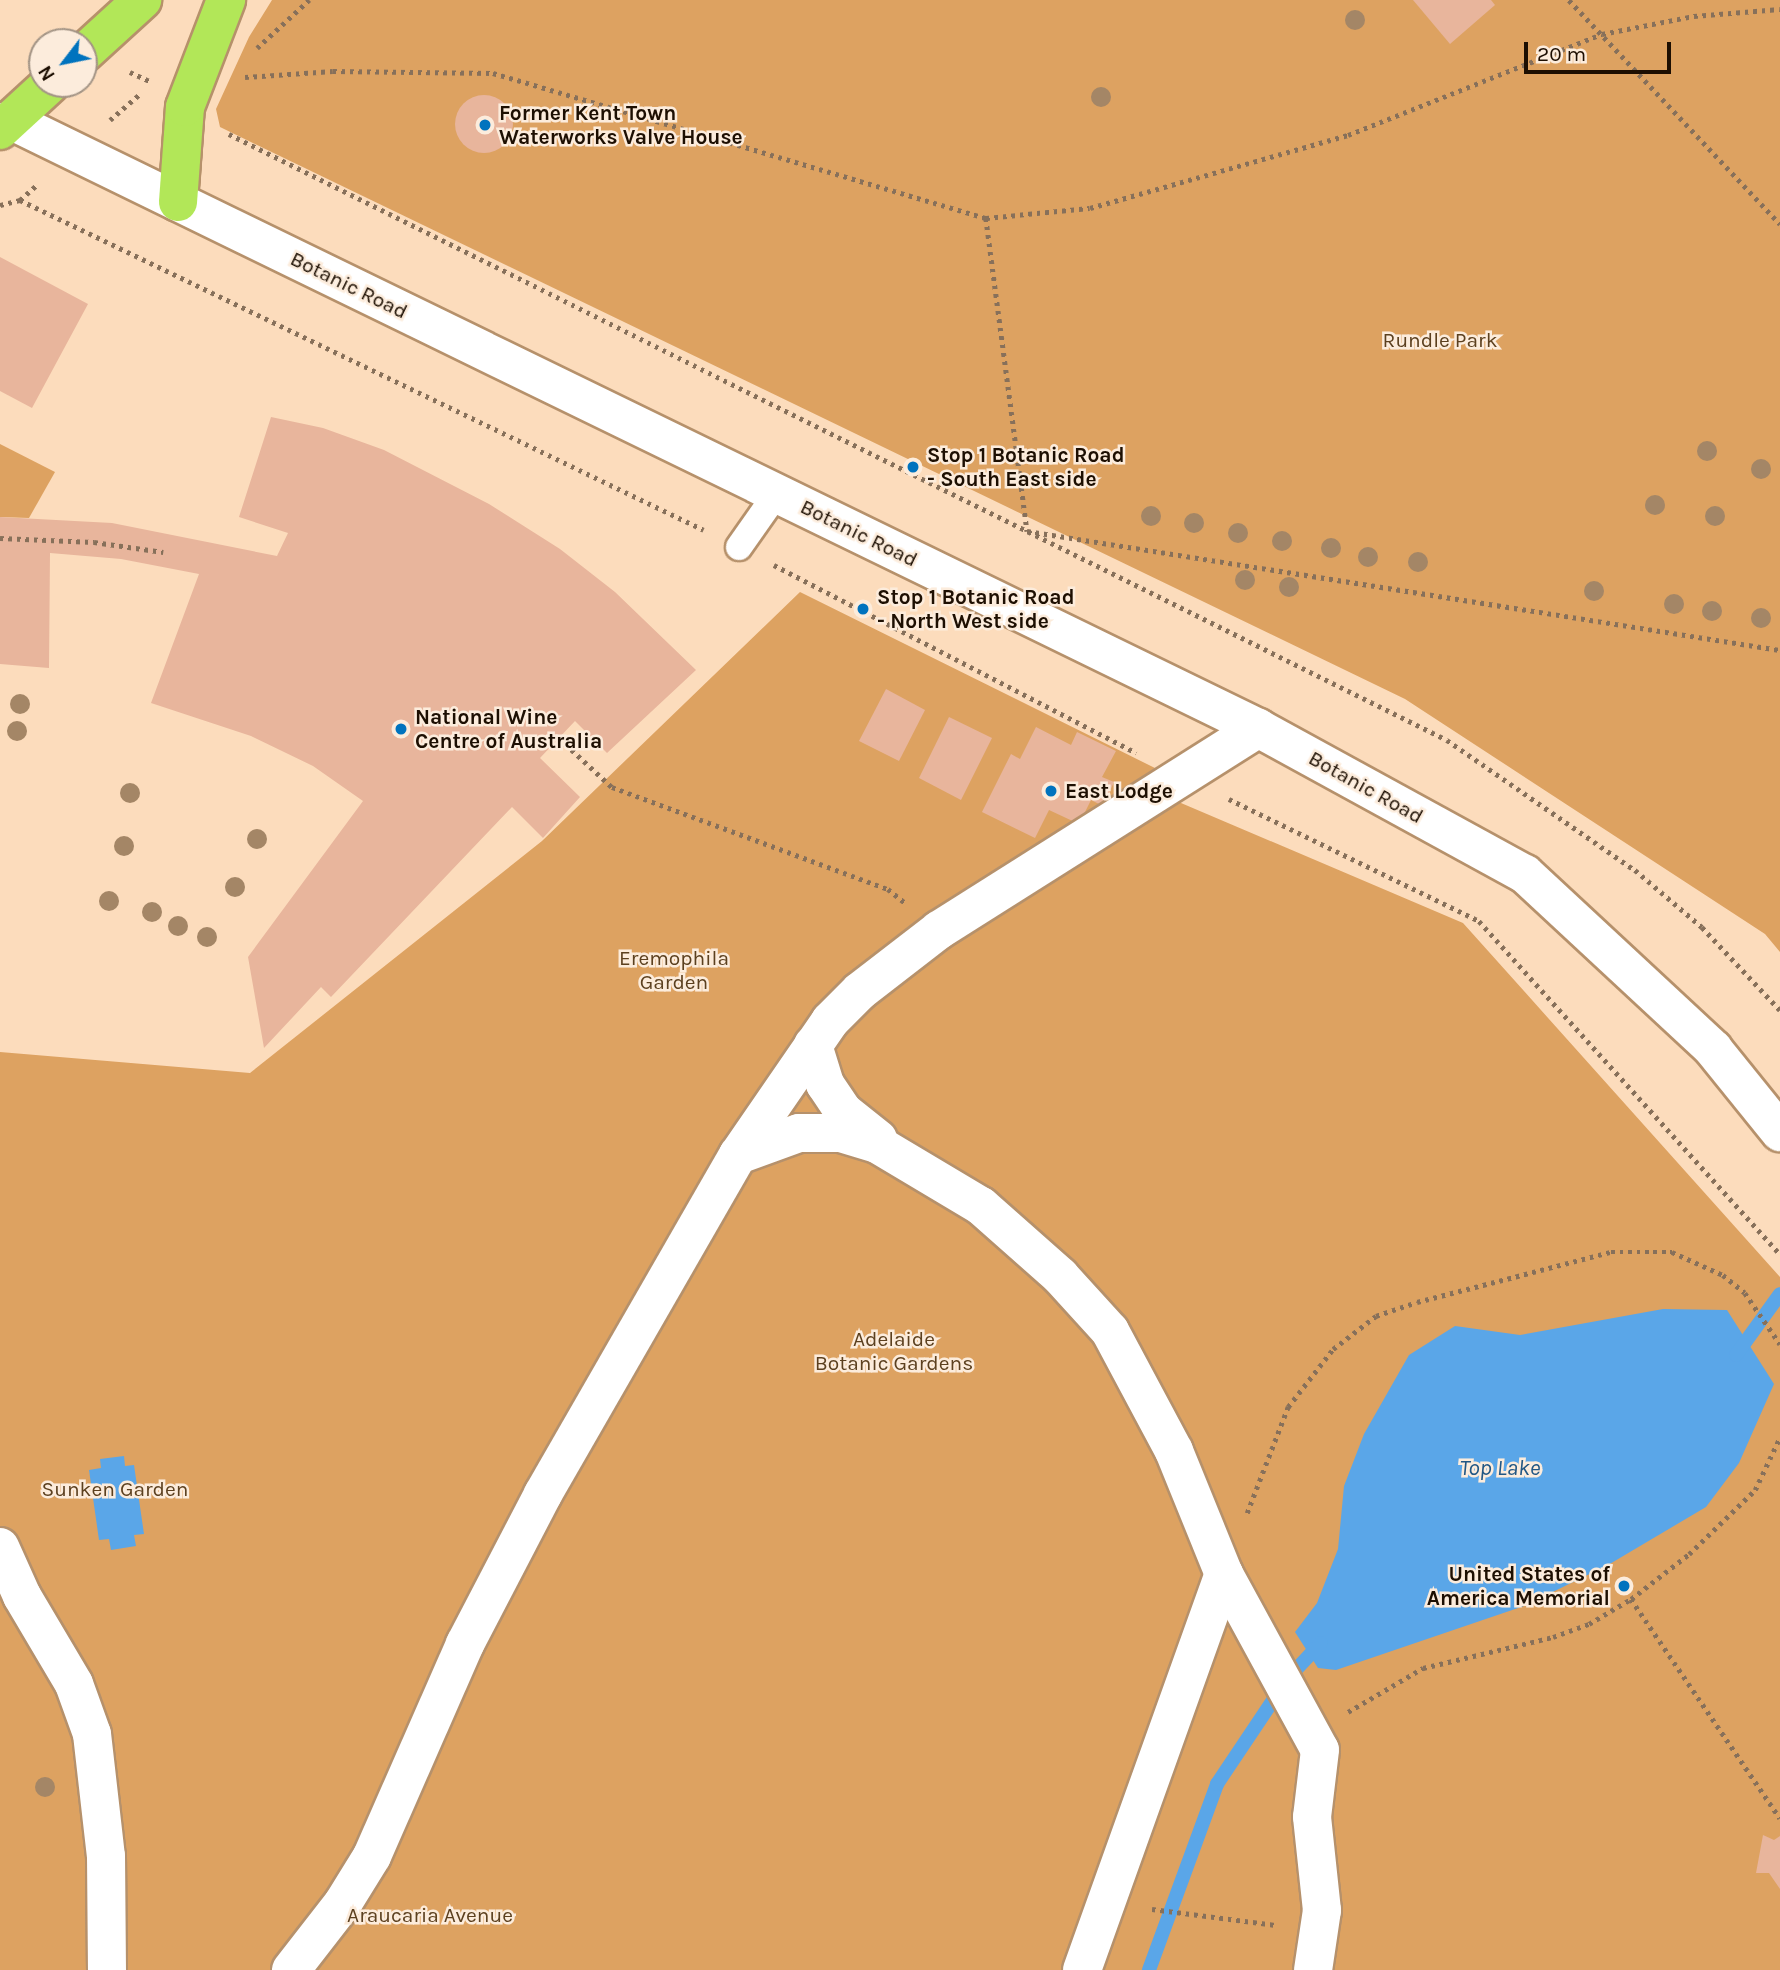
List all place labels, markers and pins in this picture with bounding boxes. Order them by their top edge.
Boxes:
place label: Former Kent Town Waterworks Valve House [499,100,743,150]
marker: Former Kent Town Waterworks Valve House [477,117,493,133]
place label: Stop 1 Botanic Road - South East side [927,442,1125,492]
marker: Stop 1 Botanic Road - South East side [905,459,921,475]
place label: Stop 1 Botanic Road - North West side [877,584,1075,634]
marker: Stop 1 Botanic Road - North West side [855,601,871,617]
place label: National Wine Centre of Australia [415,704,602,754]
marker: National Wine Centre of Australia [393,721,409,737]
place label: East Lodge [1065,778,1173,804]
marker: East Lodge [1043,783,1059,799]
place label: United States of America Memorial [1427,1561,1610,1611]
marker: United States of America Memorial [1616,1578,1632,1594]

